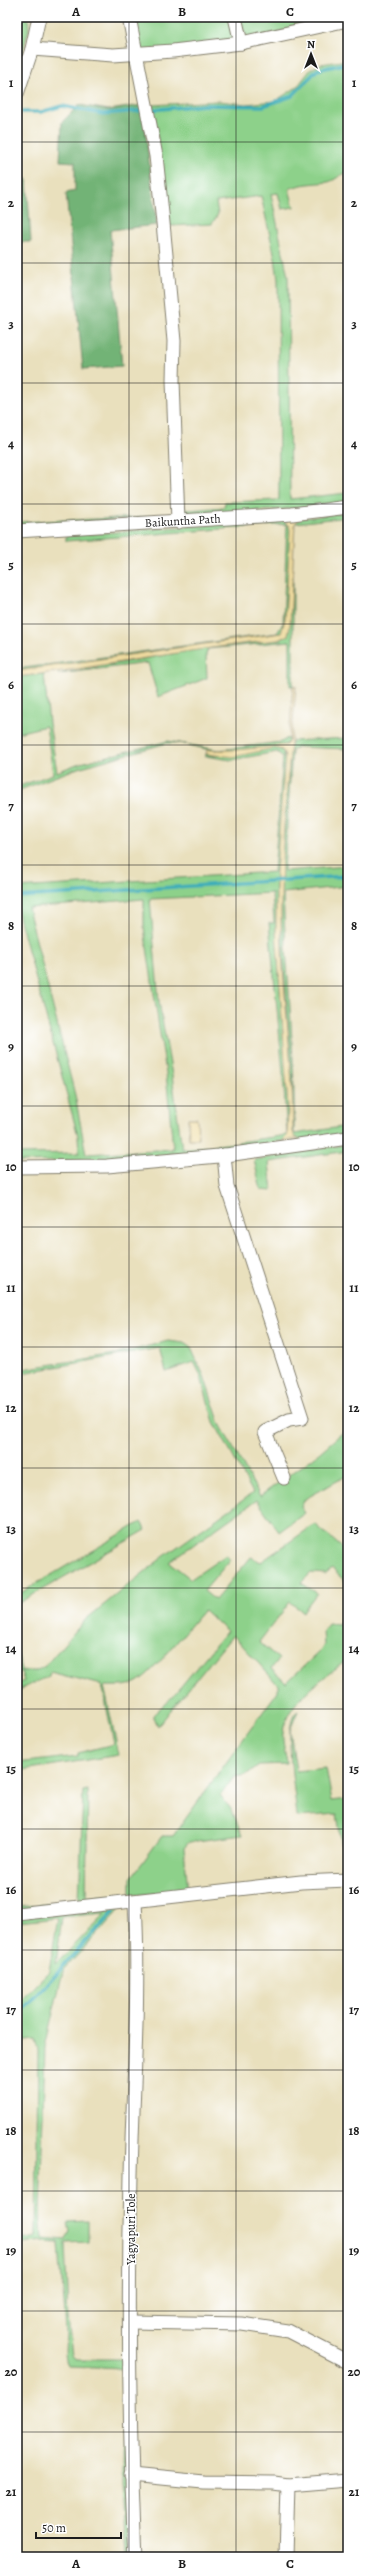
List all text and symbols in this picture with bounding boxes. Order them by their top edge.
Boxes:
text: A [71,3,81,20]
text: B [178,3,186,20]
text: C [286,3,294,20]
north arrow [291,34,331,74]
text: N [307,37,315,52]
text: 1 [9,74,14,91]
text: 1 [352,74,357,91]
text: 2 [8,194,15,211]
text: 2 [351,194,358,211]
text: 3 [8,315,14,332]
text: 3 [351,315,357,332]
text: 4 [8,435,14,452]
text: 4 [351,435,357,452]
street label: Baikuntha Path [144,510,222,531]
text: 5 [8,556,14,573]
text: 5 [351,556,357,573]
text: 6 [8,676,14,693]
text: 6 [351,676,357,693]
text: 7 [8,797,14,814]
text: 7 [351,797,357,814]
text: 8 [8,917,14,934]
text: 8 [351,917,357,934]
text: 9 [8,1038,14,1055]
text: 9 [351,1038,357,1055]
text: 10 [5,1158,17,1175]
text: 10 [348,1158,360,1175]
text: 11 [6,1279,16,1296]
text: 11 [349,1279,359,1296]
text: 12 [6,1399,17,1416]
text: 12 [349,1399,360,1416]
text: 13 [6,1520,17,1537]
text: 13 [349,1520,360,1537]
text: 14 [6,1640,16,1657]
text: 14 [349,1640,359,1657]
text: 15 [6,1760,17,1777]
text: 15 [349,1760,360,1777]
text: 16 [6,1881,16,1898]
text: 16 [349,1881,359,1898]
text: 17 [6,2001,17,2018]
text: 17 [349,2001,360,2018]
text: 18 [6,2122,16,2139]
text: 18 [349,2122,359,2139]
street label: Yagyapuri Tole [123,2193,139,2266]
text: 19 [6,2242,16,2259]
text: 19 [349,2242,359,2259]
text: 20 [5,2363,18,2380]
text: 20 [348,2363,361,2380]
text: 21 [6,2483,17,2500]
text: 21 [349,2483,360,2500]
scale bar [36,2514,121,2540]
text: 50 m [42,2520,66,2536]
text: A [71,2555,81,2572]
text: B [178,2555,186,2572]
text: C [286,2555,294,2572]

